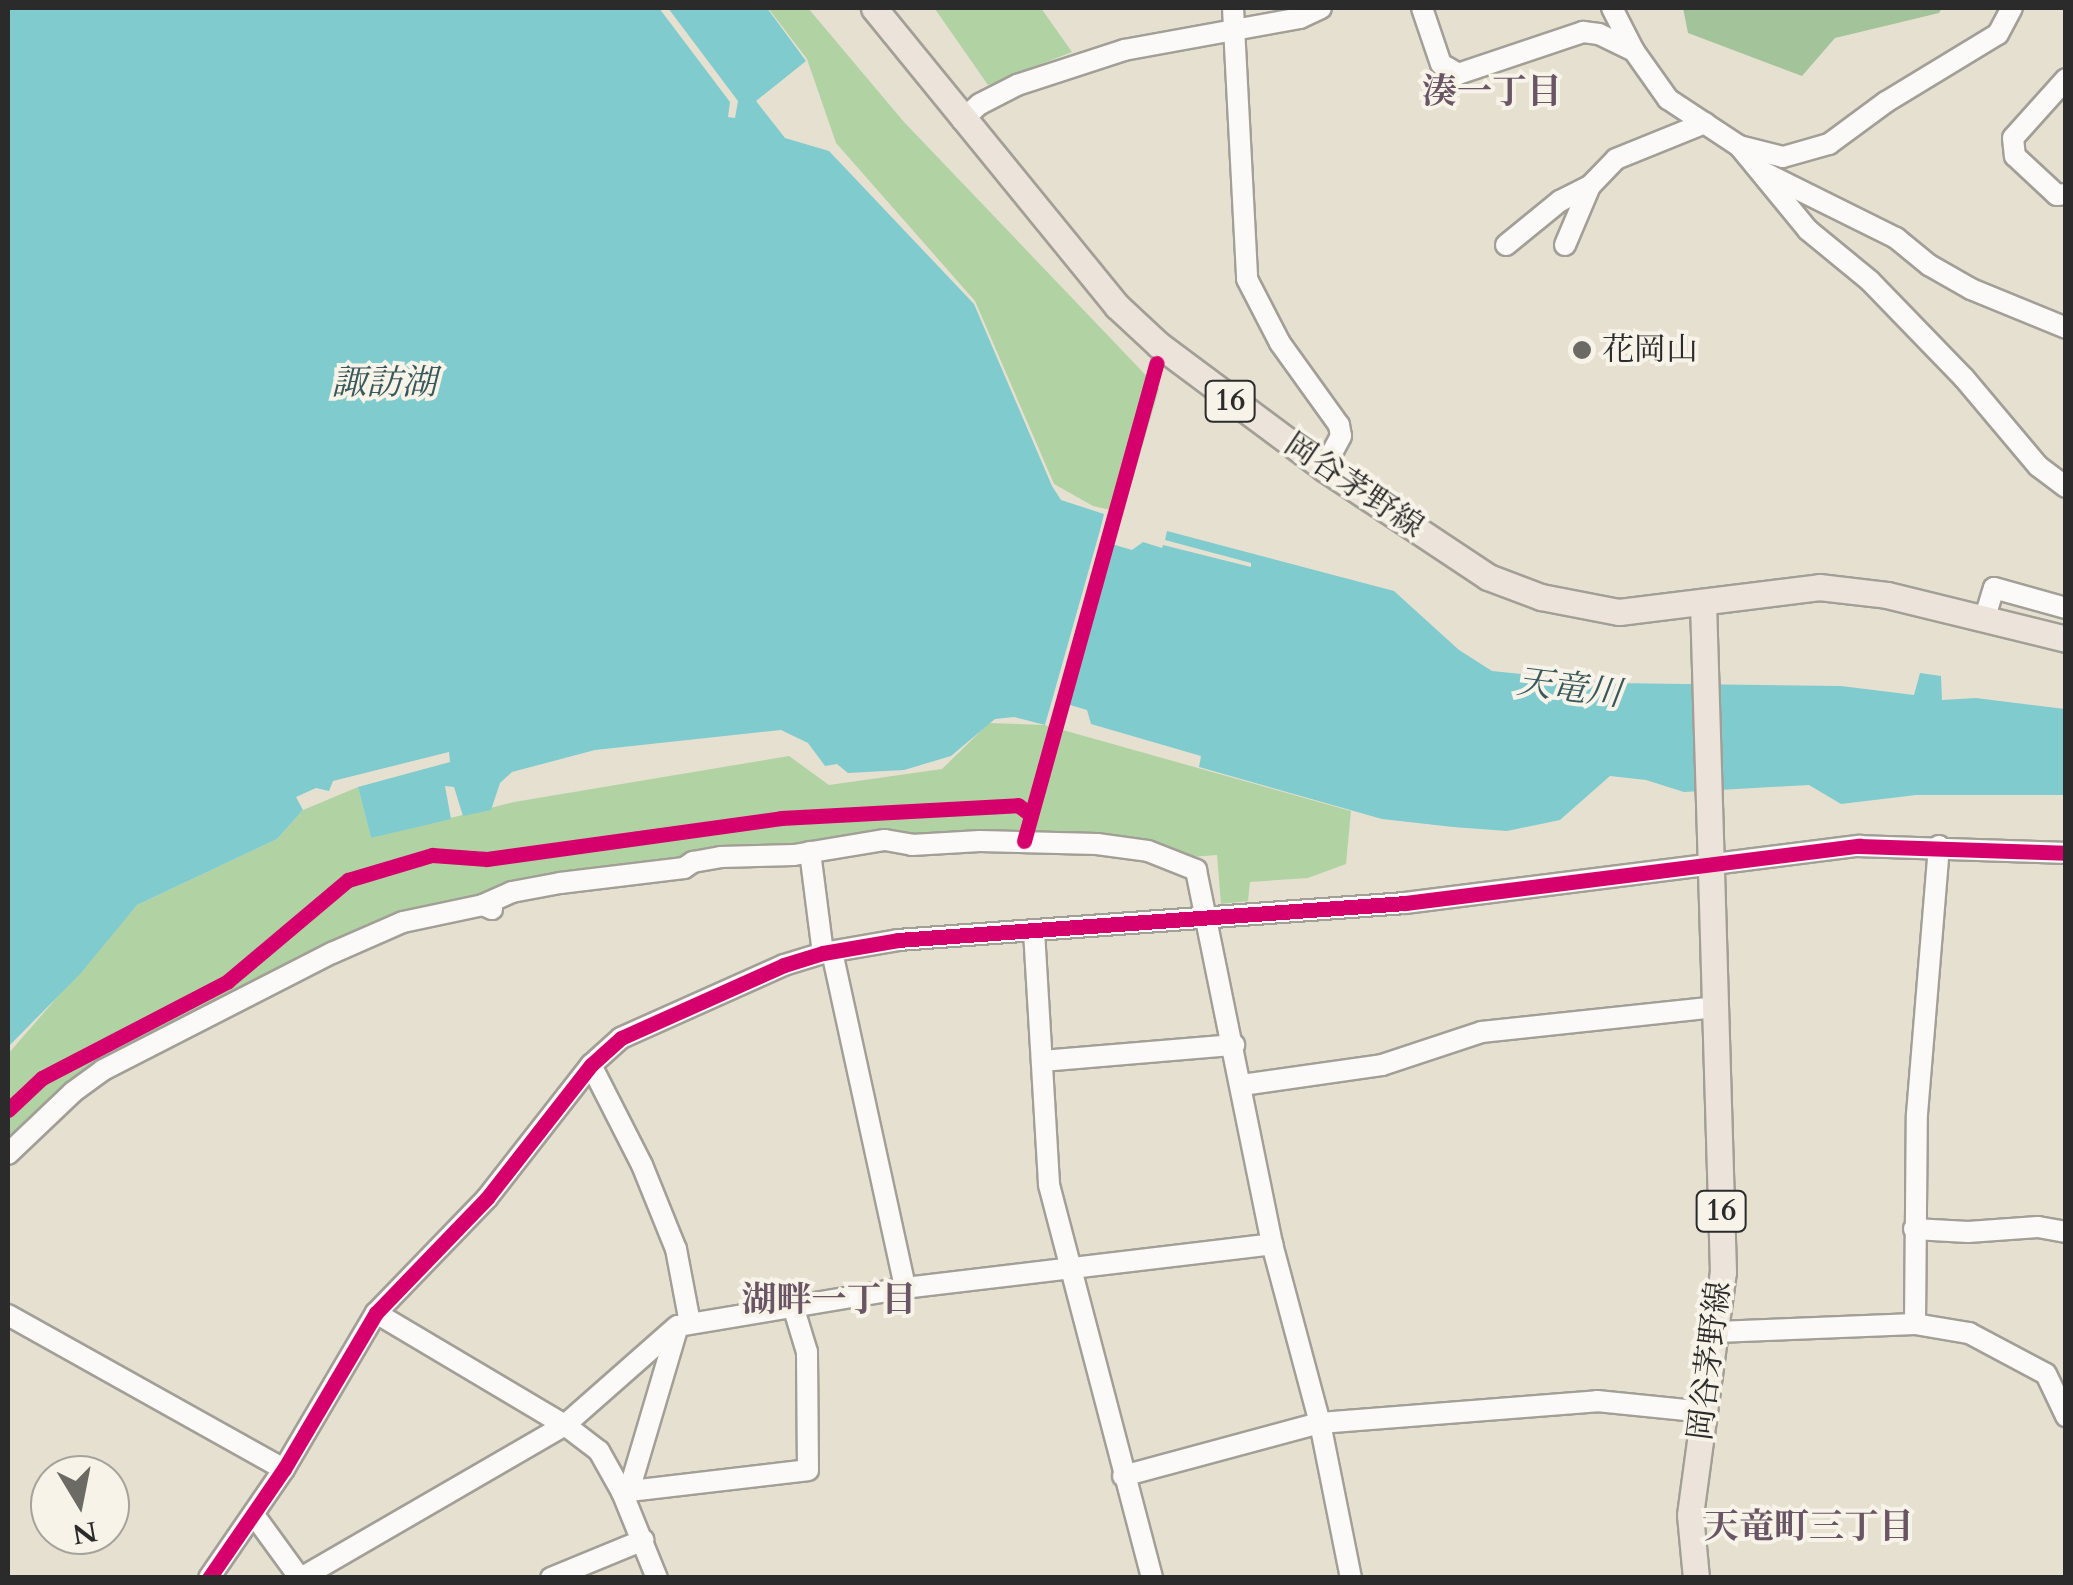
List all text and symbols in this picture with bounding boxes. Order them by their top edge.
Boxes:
district label: 湊一丁目 [1422,71,1562,113]
place label: 花岡山 [1602,331,1698,369]
marker: 花岡山 [1571,339,1593,361]
water label: 諏訪湖 [332,362,436,404]
road number: 16 [1202,376,1258,426]
street label: 岡谷茅野線 [1277,425,1431,547]
water label: 天竜川 [1514,661,1624,715]
road number: 16 [1694,1186,1748,1236]
district label: 湖畔一丁目 [742,1279,916,1321]
street label: 岡谷茅野線 [1681,1279,1739,1443]
north arrow [30,1455,130,1555]
district label: 天竜町三丁目 [1704,1506,1914,1548]
text: N [70,1512,100,1553]

